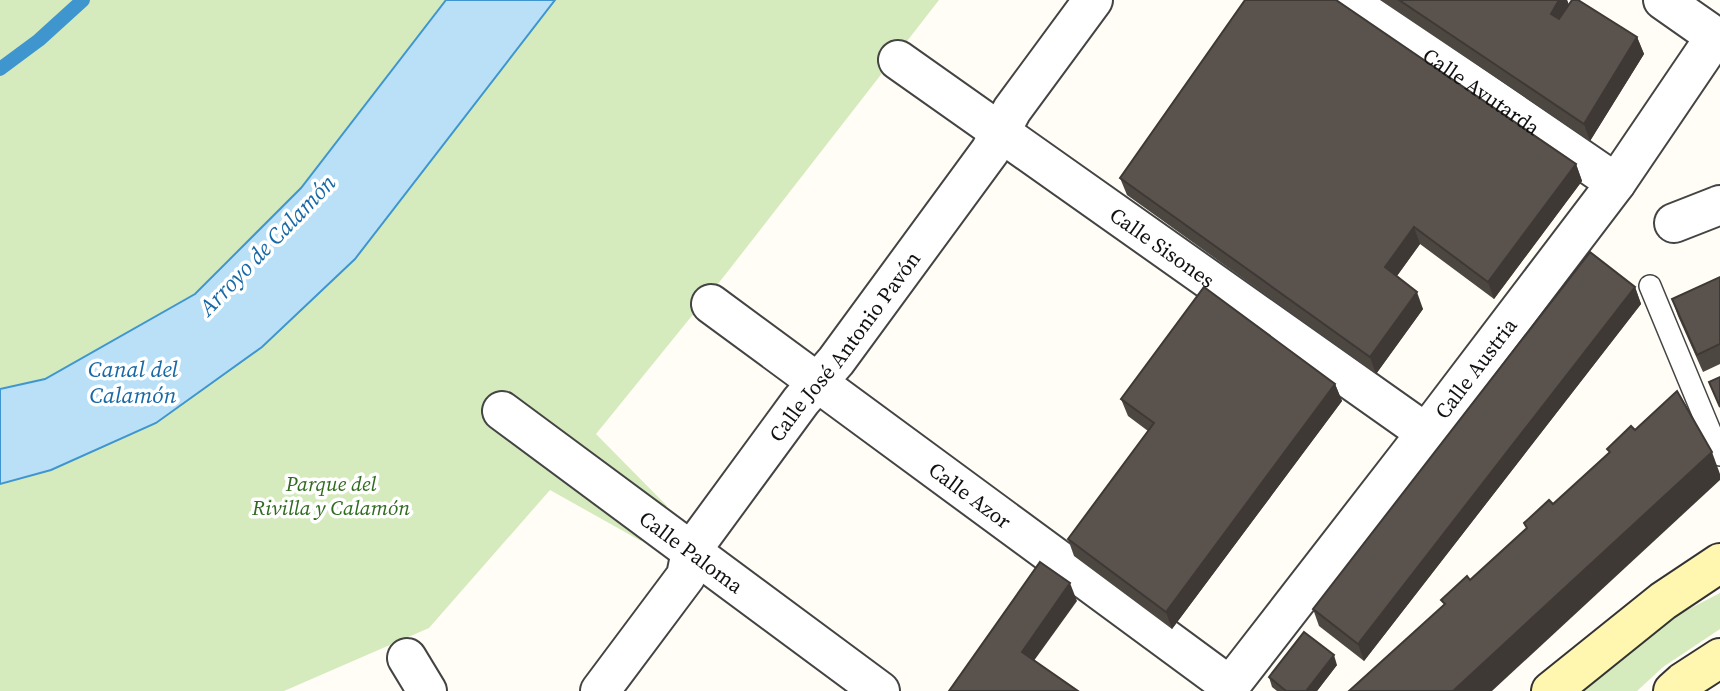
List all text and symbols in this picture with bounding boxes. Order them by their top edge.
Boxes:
street label: Calle Avutarda [1417,41,1546,142]
water label: Arroyo de Calamón [190,167,343,324]
street label: Calle Sisones [1104,200,1221,294]
street label: Calle José Antonio Pavón [762,245,927,447]
street label: Calle Austria [1428,311,1523,424]
water label: Canal del Calamón [88,353,179,411]
street label: Calle Azor [923,455,1018,535]
park label: Parque del Rivilla y Calamón [251,469,410,522]
street label: Calle Paloma [634,503,750,600]

